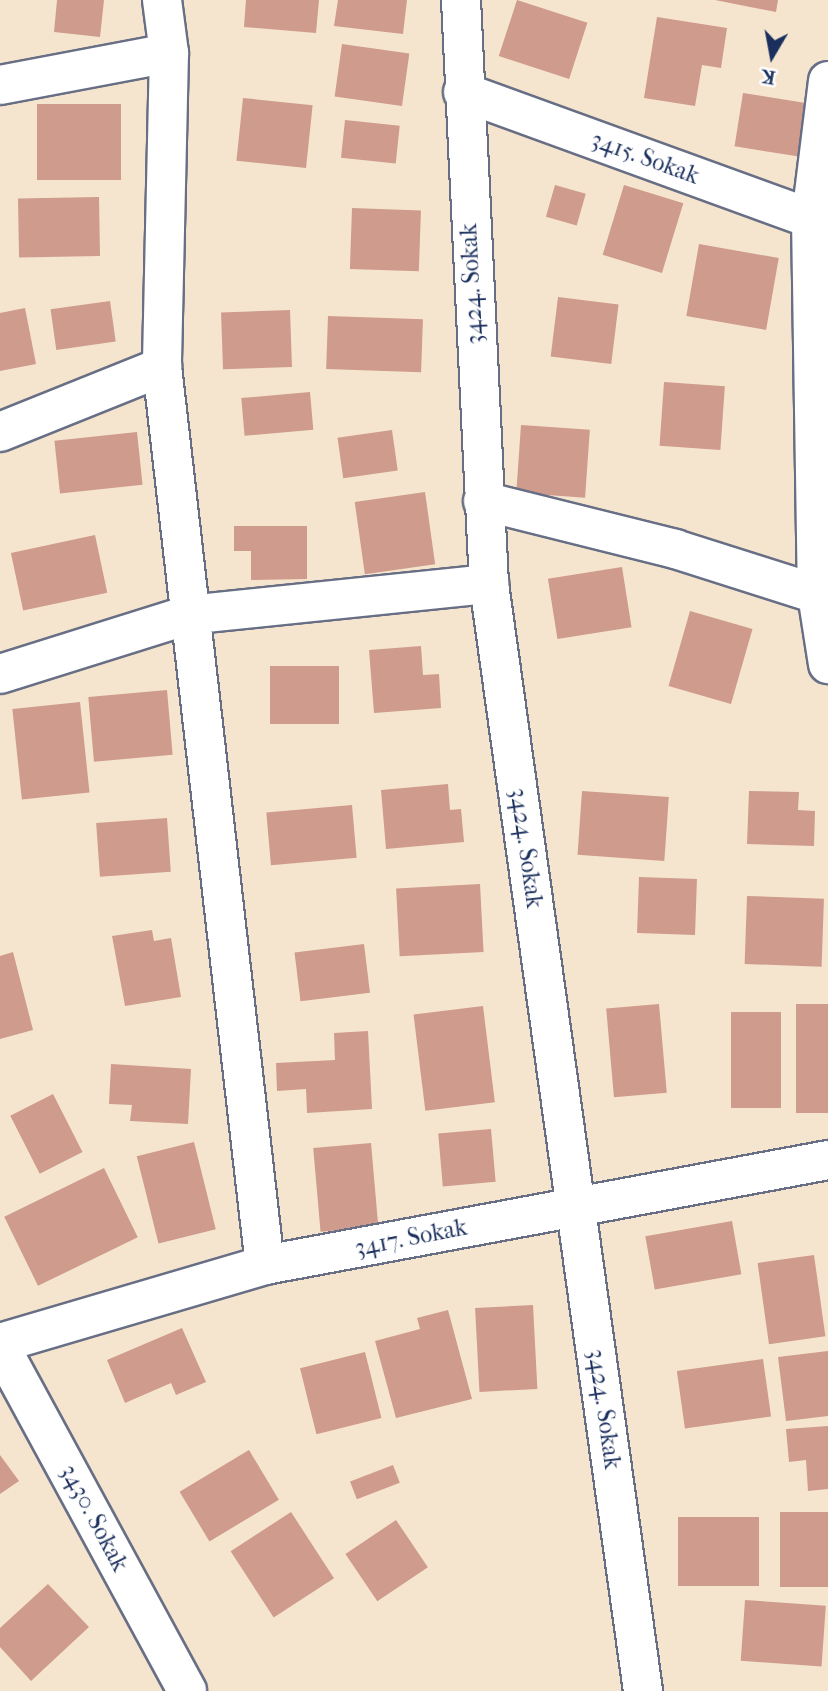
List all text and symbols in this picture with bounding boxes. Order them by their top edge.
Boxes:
north arrow [737,21,807,91]
text: K [760,65,777,89]
street label: 3415. Sokak [587,125,703,191]
street label: 3424. Sokak [454,223,490,345]
street label: 3424. Sokak [503,786,549,910]
street label: 3417. Sokak [352,1213,470,1263]
street label: 3424. Sokak [581,1347,627,1471]
street label: 3430. Sokak [54,1460,134,1576]

